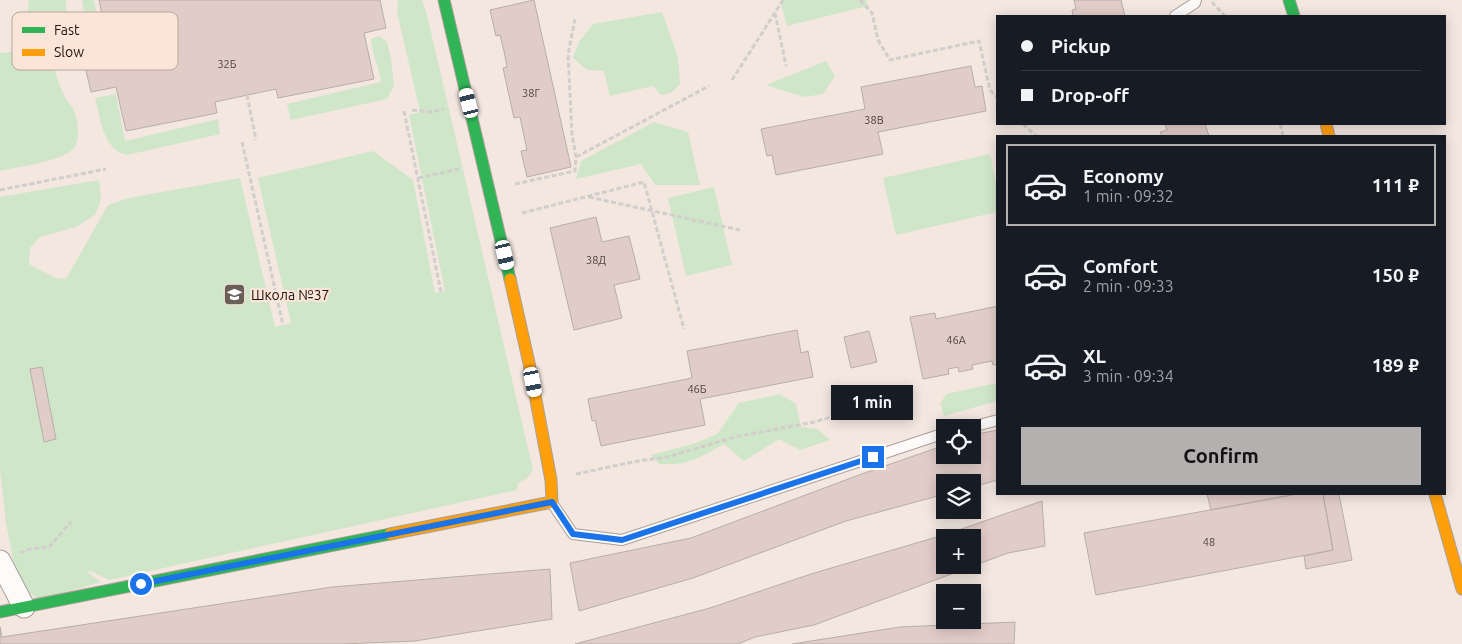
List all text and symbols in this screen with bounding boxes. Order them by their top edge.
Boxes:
legend [12,12,178,70]
text: Fast [54,22,80,38]
text: Pickup [1051,35,1111,57]
text: Slow [54,44,84,60]
house number: 32Б [217,58,237,70]
text: Drop-off [1051,84,1129,106]
car [458,87,479,119]
house number: 38Г [522,87,540,99]
house number: 38В [864,114,884,126]
icon: car [1023,163,1068,208]
text: Economy [1083,165,1164,187]
text: 111 ₽ [1372,174,1419,196]
text: 1 min · 09:32 [1083,187,1174,205]
car [494,239,515,271]
icon: car [1023,253,1068,298]
house number: 38Д [586,254,606,266]
text: Comfort [1083,255,1158,277]
text: 150 ₽ [1372,264,1419,286]
text: 2 min · 09:33 [1083,277,1174,295]
school or university icon: Школа №37 [223,283,247,307]
place label: Школа №37 [251,287,330,303]
house number: 46А [946,334,967,346]
icon: car [1023,343,1068,388]
text: XL [1083,345,1106,367]
text: 189 ₽ [1372,354,1419,376]
car [522,366,543,398]
text: 3 min · 09:34 [1083,367,1174,385]
house number: 46Б [687,383,707,395]
callout: 1 min [832,384,914,420]
text: 1 min [852,393,892,411]
map controls [936,419,981,629]
button: locate [936,419,981,464]
button: Confirm [1021,427,1421,485]
route end [862,446,884,468]
button: layers [936,474,981,519]
button: + [936,529,981,574]
house number: 48 [1203,536,1215,548]
route start [130,573,152,595]
button: − [936,584,981,629]

